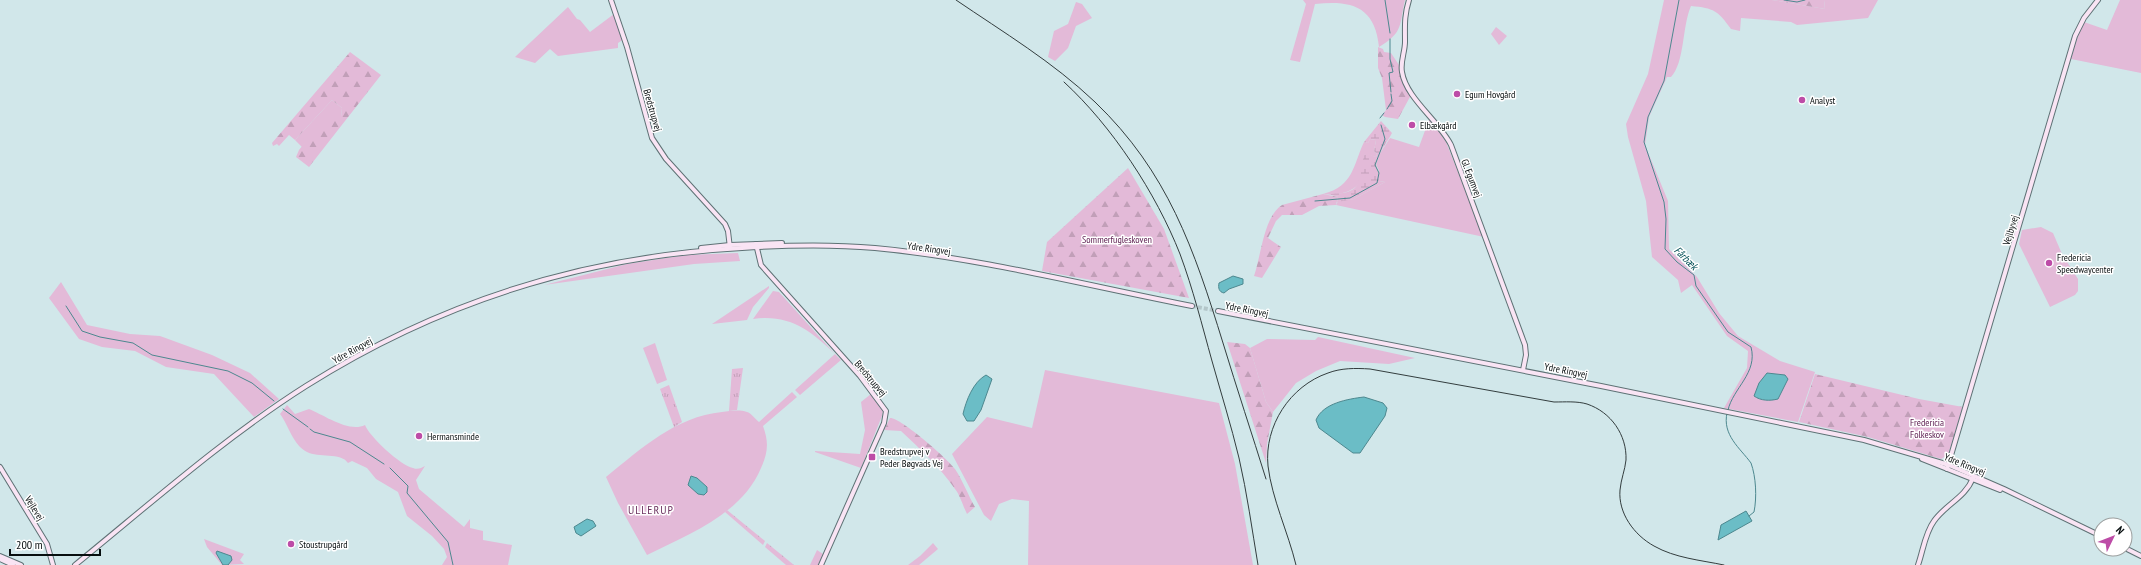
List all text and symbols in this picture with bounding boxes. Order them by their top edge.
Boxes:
street label: Bredstrupvej [640,87,665,133]
place label: Egum Hovgård [1465,88,1515,101]
marker: Egum Hovgård [1452,89,1462,99]
place label: Analyst [1810,94,1836,107]
marker: Analyst [1797,95,1807,105]
place label: Elbækgård [1420,119,1457,132]
marker: Elbækgård [1407,120,1417,130]
street label: Gl. Egumvej [1458,157,1485,199]
street label: Vejlbyvej [1999,213,2021,248]
park label: Sommerfugleskoven [1082,233,1152,246]
street label: Ydre Ringvej [906,239,951,258]
water label: Fårbæk [1671,243,1702,274]
place label: Fredericia Speedwaycenter [2057,251,2114,276]
marker: Fredericia Speedwaycenter [2044,258,2054,268]
street label: Ydre Ringvej [1224,299,1270,320]
street label: Ydre Ringvej [330,334,375,367]
street label: Bredstrupvej [852,357,890,399]
street label: Ydre Ringvej [1543,360,1589,381]
park label: Fredericia Folkeskov [1910,416,1944,441]
place label: Hermansminde [427,430,479,443]
marker: Hermansminde [414,431,424,441]
place label: Bredstrupvej v Peder Bøgvads Vej [880,445,943,470]
street label: Ydre Ringvej [1942,450,1988,479]
marker: Bredstrupvej v Peder Bøgvads Vej [867,452,877,462]
street label: Vejlevej [21,493,47,523]
district label: ULLERUP [628,502,674,517]
north arrow [2093,517,2133,557]
text: N [2113,523,2127,537]
scale bar [10,531,100,557]
text: 200 m [16,537,43,552]
place label: Stoustrupgård [299,538,348,551]
marker: Stoustrupgård [286,539,296,549]

